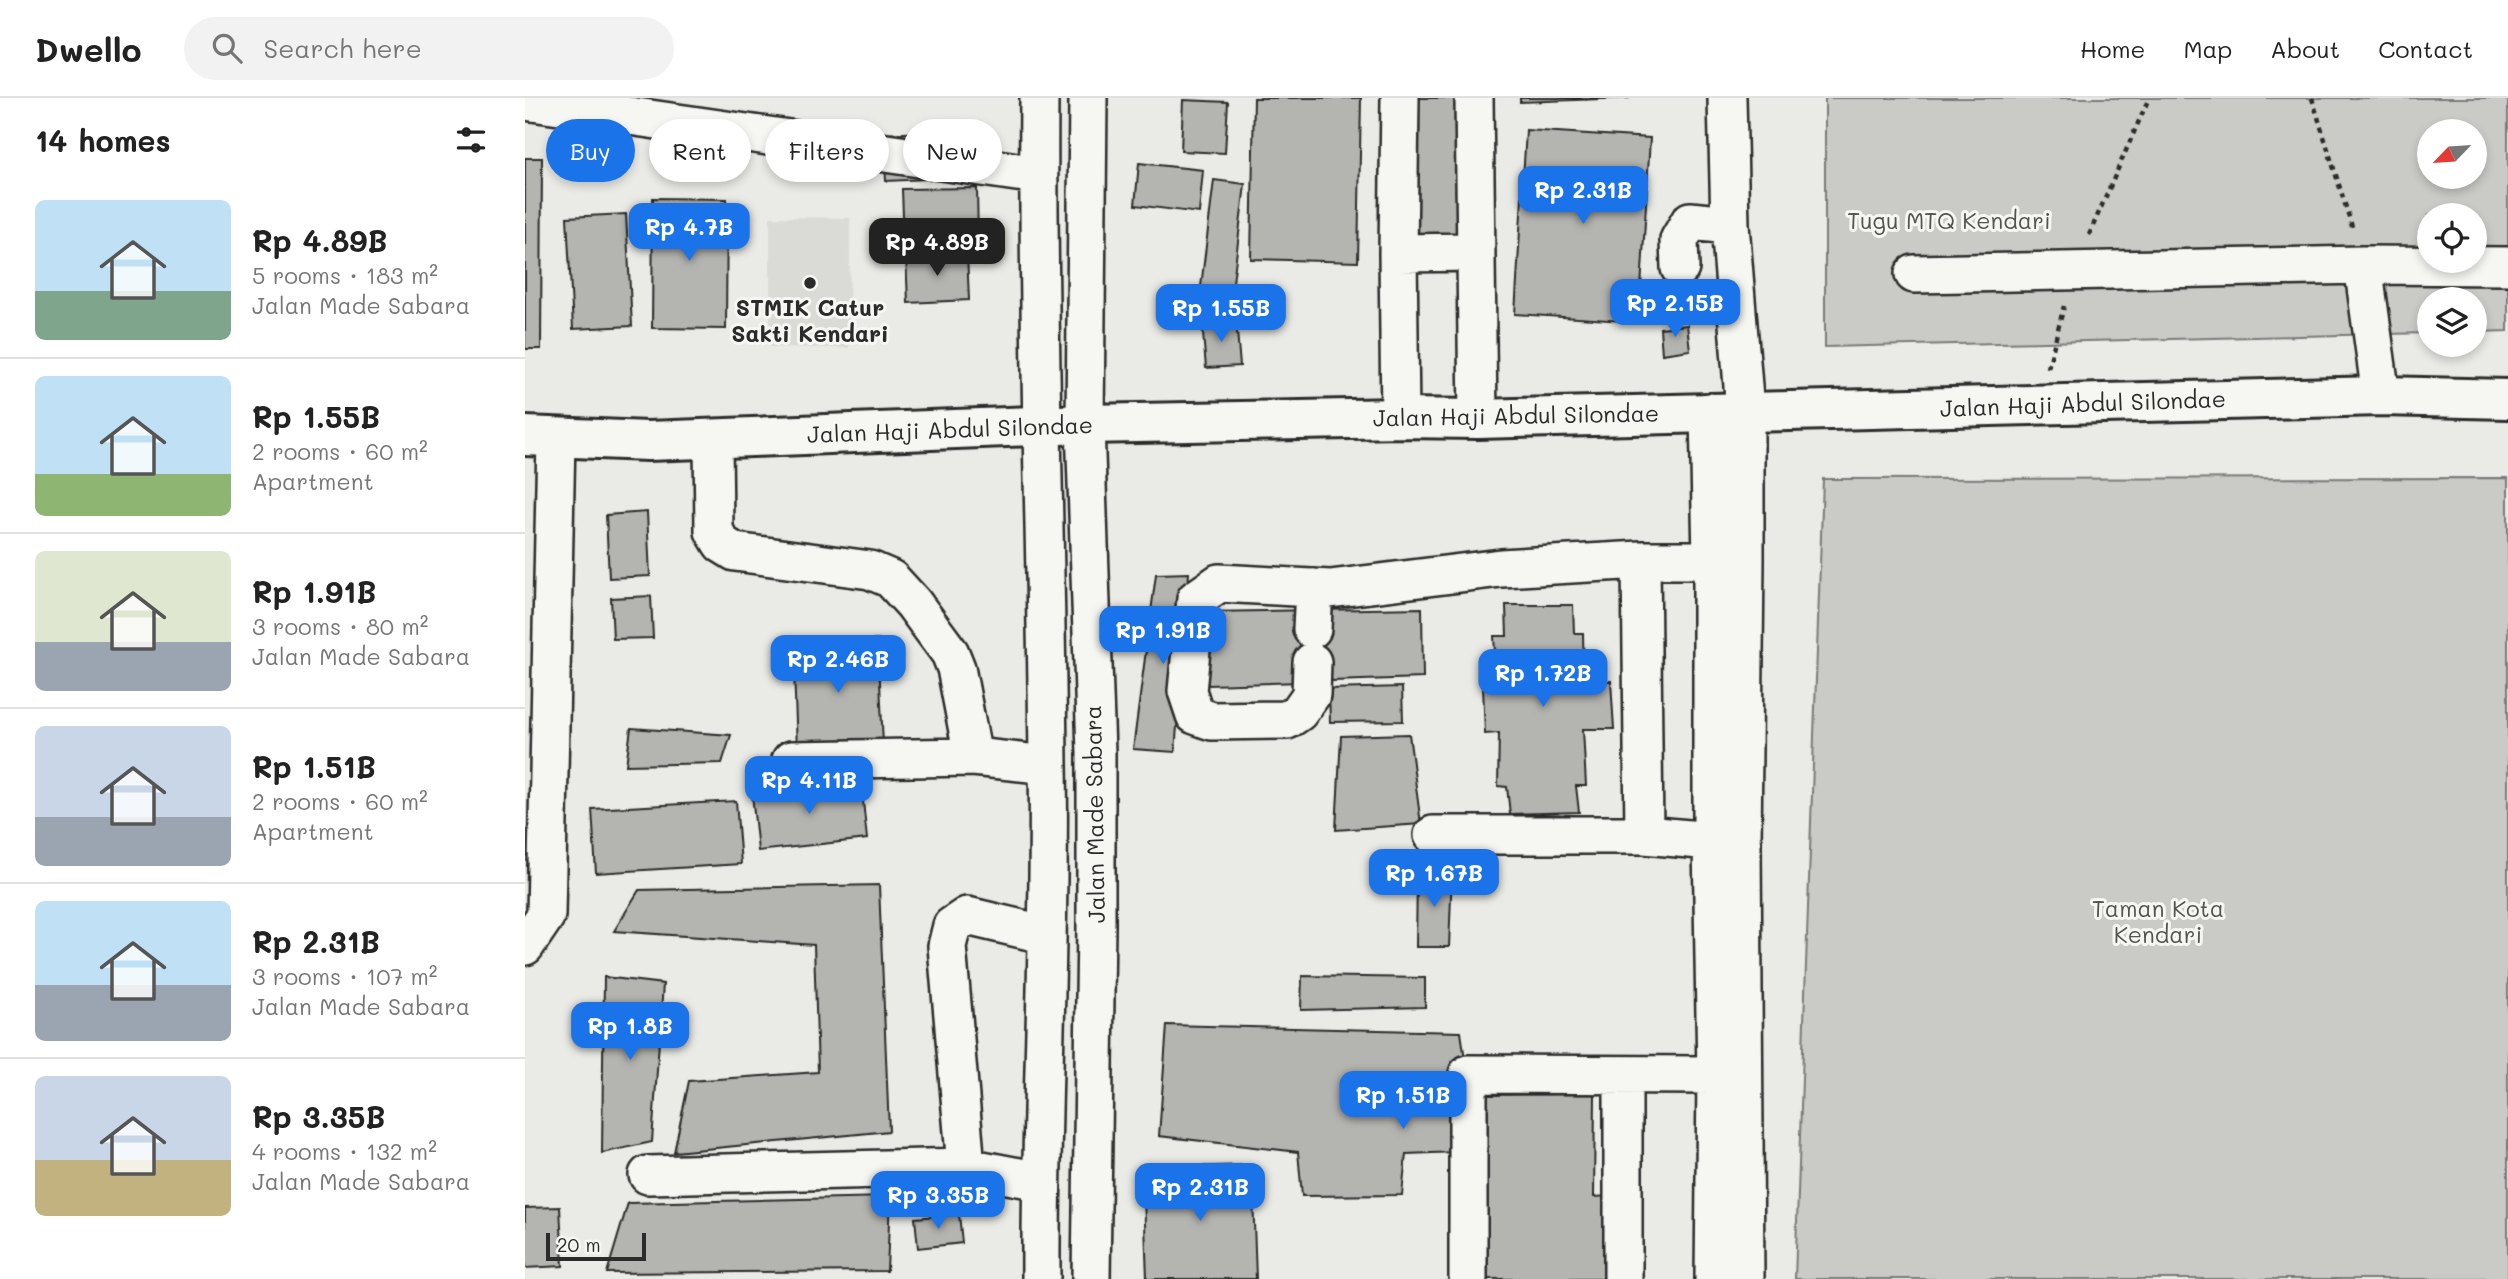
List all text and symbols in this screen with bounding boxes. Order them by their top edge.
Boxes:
search box [184,17,674,80]
text: Dwello [35,27,142,70]
icon: search [208,29,246,67]
text: Search here [264,31,422,65]
text: Home [2080,33,2145,64]
text: Map [2183,33,2232,64]
text: About [2270,33,2340,64]
text: Contact [2378,33,2473,64]
chip: Buy [546,119,635,182]
chip: Rent [649,119,751,182]
chip: Filters [765,119,889,182]
chip: New [903,119,1002,182]
north arrow [2417,119,2487,189]
map controls [2417,119,2487,357]
text: 14 homes [35,120,171,160]
icon: filters [452,121,490,159]
pin: Rp 2.31B [1511,166,1655,226]
text: Rp 2.31B [1534,174,1632,204]
button: locate [2417,203,2487,273]
pin: Rp 4.7B [624,204,754,263]
park label: Tugu MTQ Kendari [1847,205,2051,235]
text: Rp 4.7B [645,211,733,241]
pin: Rp 4.89B [865,218,1009,278]
text: Rp 4.89B [252,220,388,260]
text: Rp 4.89B [885,226,989,256]
icon: home [91,228,175,312]
text: 5 rooms · 183 m² [252,260,438,290]
marker: STMIK Catur Sakti Kendari [802,275,818,291]
pin: Rp 2.15B [1603,280,1747,339]
pin: Rp 1.55B [1149,285,1293,344]
text: Rp 2.15B [1626,287,1724,317]
button: layers [2417,287,2487,357]
text: Jalan Made Sabara [252,290,470,320]
place label: STMIK Catur Sakti Kendari [731,292,889,348]
text: Rp 1.55B [1172,292,1270,322]
street label: Jalan Haji Abdul Silondae [1939,383,2226,423]
text: Rp 1.55B [252,396,380,436]
street label: Jalan Haji Abdul Silondae [1373,398,1659,432]
icon: home [91,404,175,488]
street label: Jalan Haji Abdul Silondae [806,409,1093,449]
text: 2 rooms · 60 m² [252,436,428,466]
text: Apartment [252,466,374,496]
text: Rp 1.91B [252,571,377,611]
icon: home [91,579,175,663]
pin: Rp 1.91B [1091,606,1235,666]
text: 3 rooms · 80 m² [252,611,428,641]
text: Rp 1.91B [1115,614,1211,644]
pin: Rp 2.46B [766,636,910,695]
text: Jalan Made Sabara [252,641,470,671]
text: Rp 2.46B [787,643,889,673]
pin: Rp 1.72B [1471,650,1615,709]
text: Rp 1.72B [1494,657,1592,687]
street label: Jalan Made Sabara [1077,705,1111,923]
text: Rp 1.51B [252,746,376,786]
icon: home [91,754,175,838]
pin: Rp 4.11B [737,756,881,816]
text: Rp 4.11B [761,764,857,794]
text: 2 rooms · 60 m² [252,786,428,816]
text: Apartment [252,816,374,846]
pin: Rp 1.67B [1362,850,1506,909]
text: Rp 1.67B [1385,857,1483,887]
park label: Taman Kota Kendari [2092,893,2224,949]
text: Rp 2.31B [252,921,380,961]
icon: home [91,929,175,1013]
text: 3 rooms · 107 m² [252,961,438,991]
text: Jalan Made Sabara [252,991,470,1021]
pin: Rp 1.8B [565,1002,695,1062]
text: Rp 1.8B [587,1010,673,1040]
pin: Rp 1.51B [1331,1072,1475,1131]
text: Rp 1.51B [1355,1079,1451,1109]
text: Rp 3.35B [252,1096,385,1136]
icon: home [91,1104,175,1188]
text: 4 rooms · 132 m² [252,1136,437,1166]
pin: Rp 2.31B [1128,1164,1272,1223]
text: Jalan Made Sabara [252,1166,470,1196]
text: Rp 2.31B [1151,1171,1249,1201]
pin: Rp 3.35B [866,1172,1010,1231]
text: Rp 3.35B [887,1179,989,1209]
scale bar [546,1230,646,1262]
text: 20 m [557,1232,601,1257]

